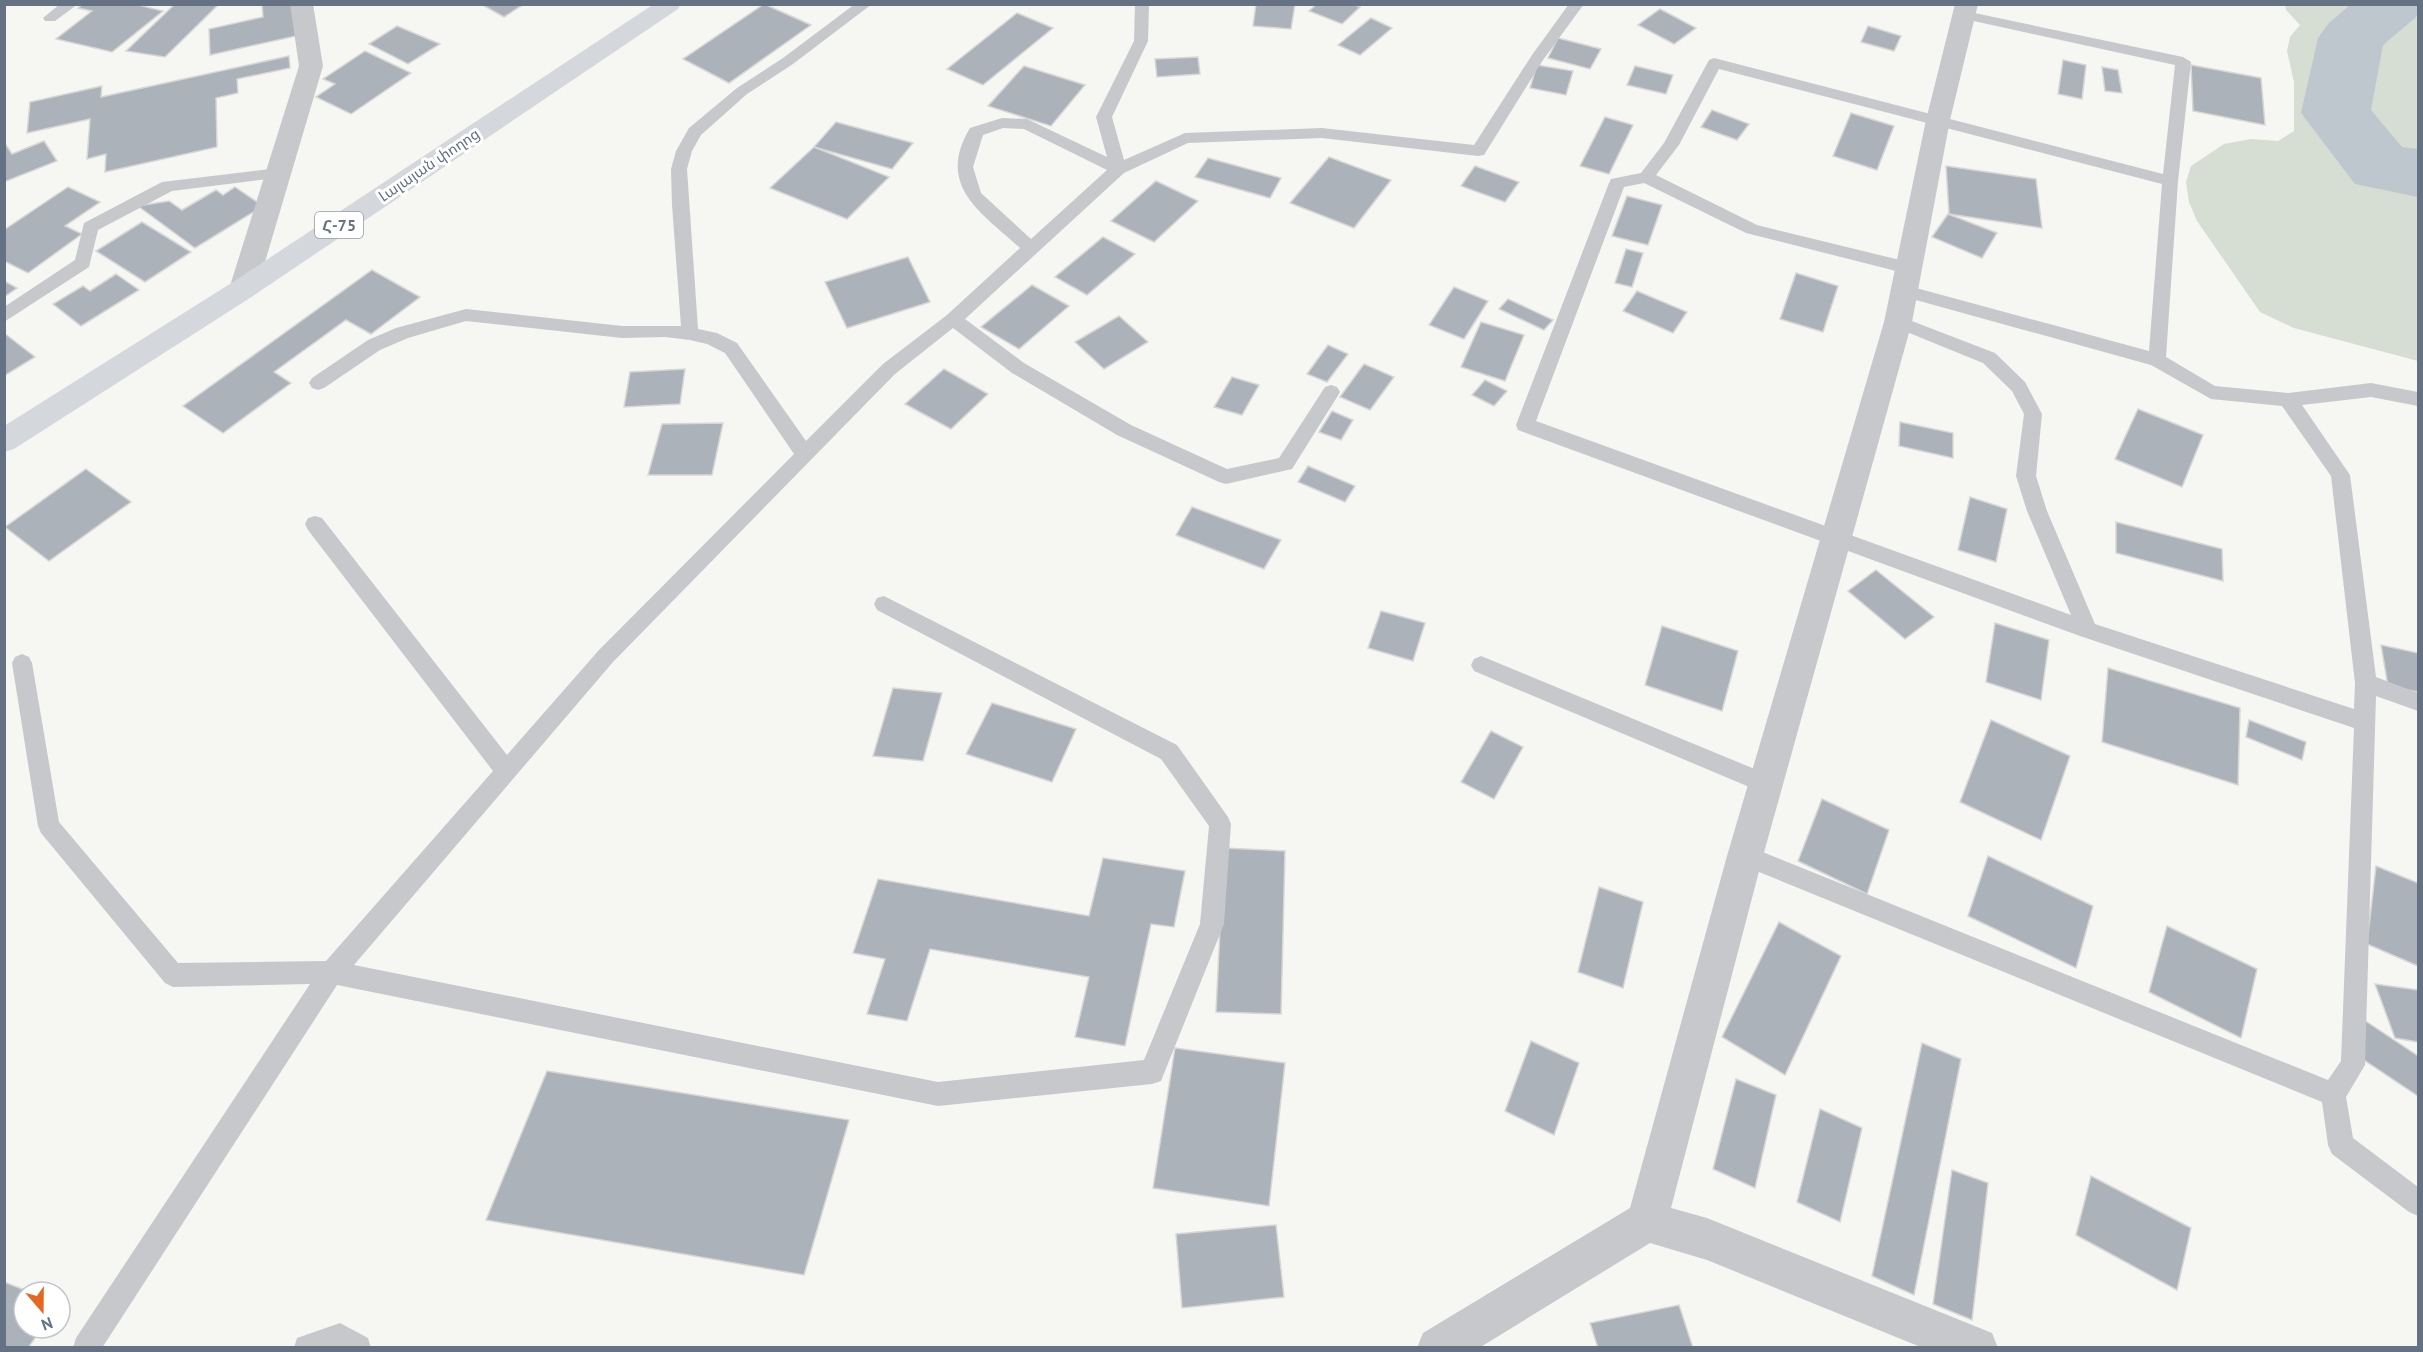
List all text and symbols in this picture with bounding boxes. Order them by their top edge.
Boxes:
street label: Լալայան փողոց [374,124,483,205]
road number: Հ-75 [315,212,363,238]
north arrow [12,1280,72,1340]
text: N [39,1313,55,1335]

